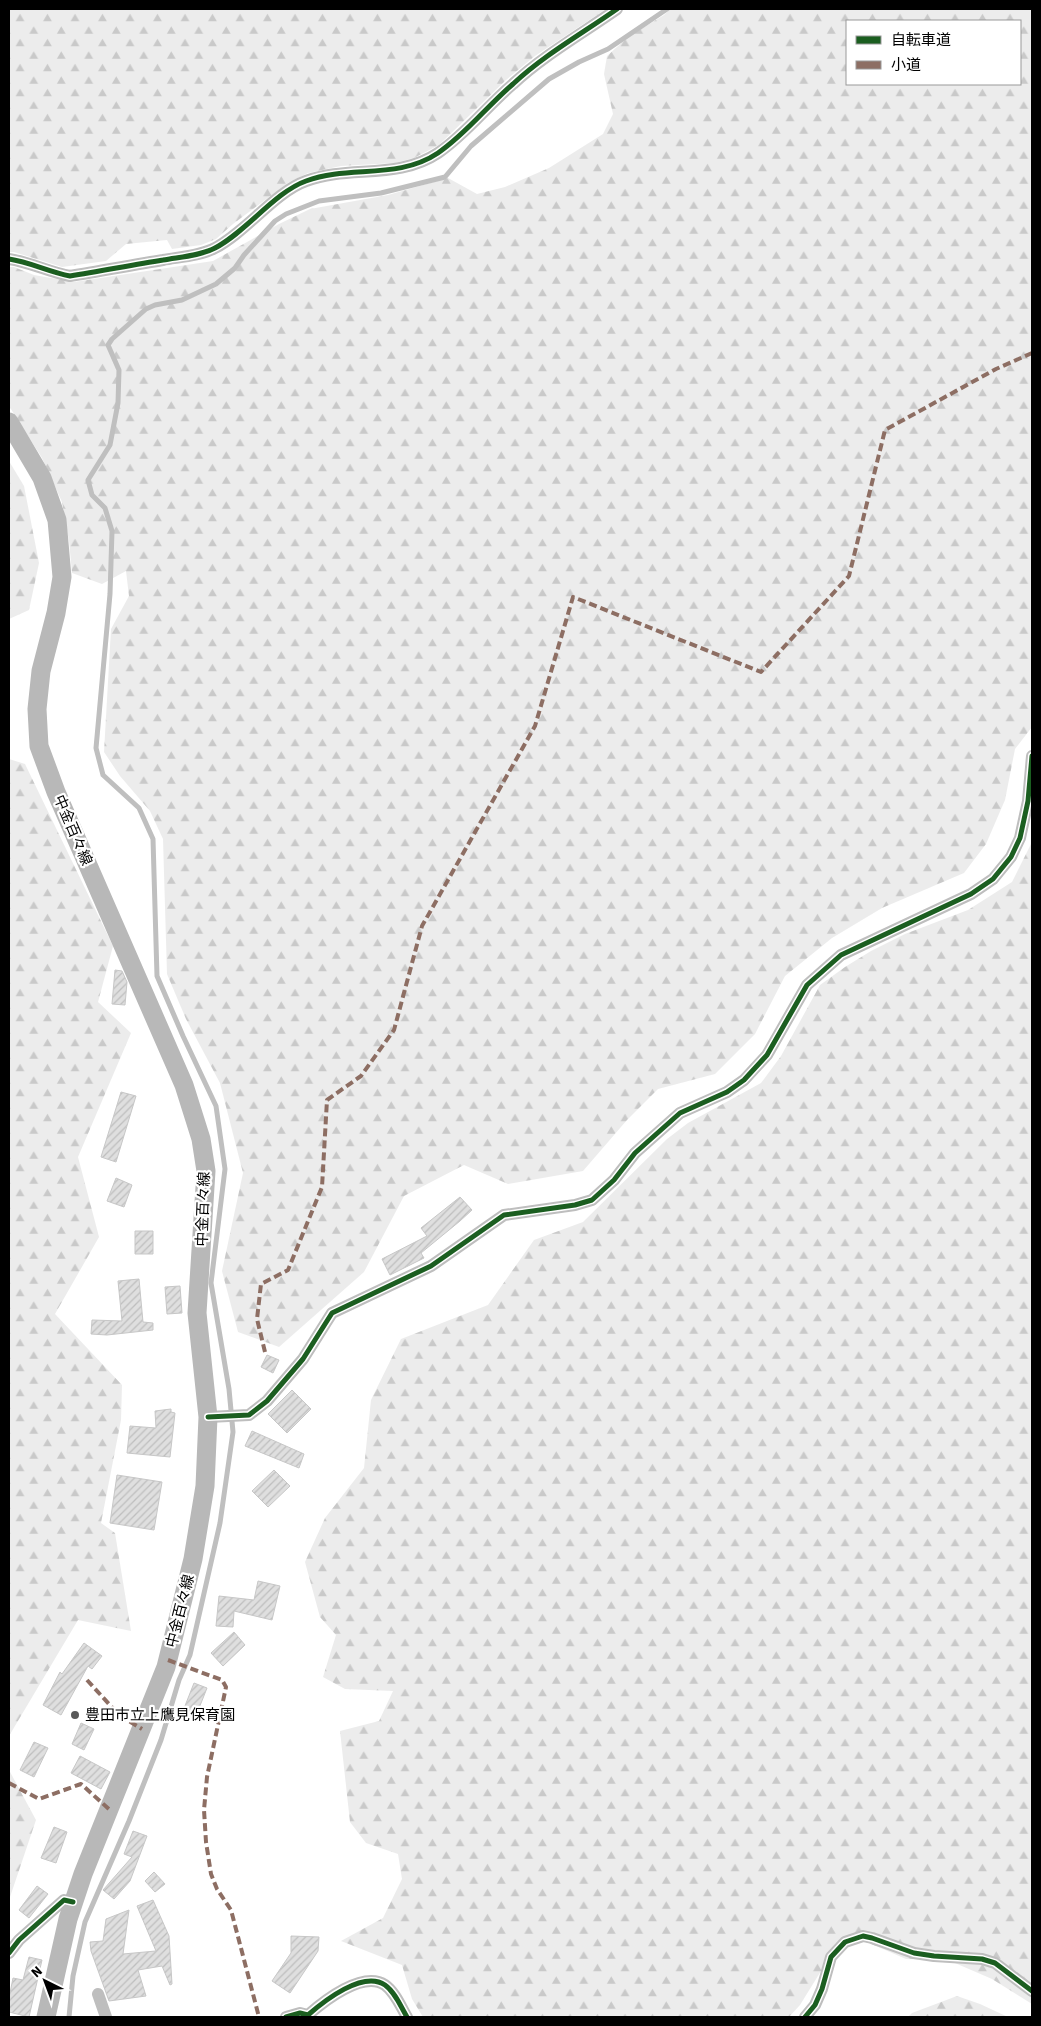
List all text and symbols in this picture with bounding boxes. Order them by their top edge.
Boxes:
legend [846,20,1021,85]
text: 自転車道 [891,30,951,51]
text: 小道 [891,55,921,76]
street label: 中金百々線 [48,792,97,869]
street label: 中金百々線 [192,1171,215,1247]
street label: 中金百々線 [161,1572,200,1650]
place label: 豊田市立上鷹見保育園 [85,1705,235,1726]
marker: 豊田市立上鷹見保育園 [69,1709,81,1721]
north arrow [20,1956,70,2006]
text: N [27,1962,47,1983]

